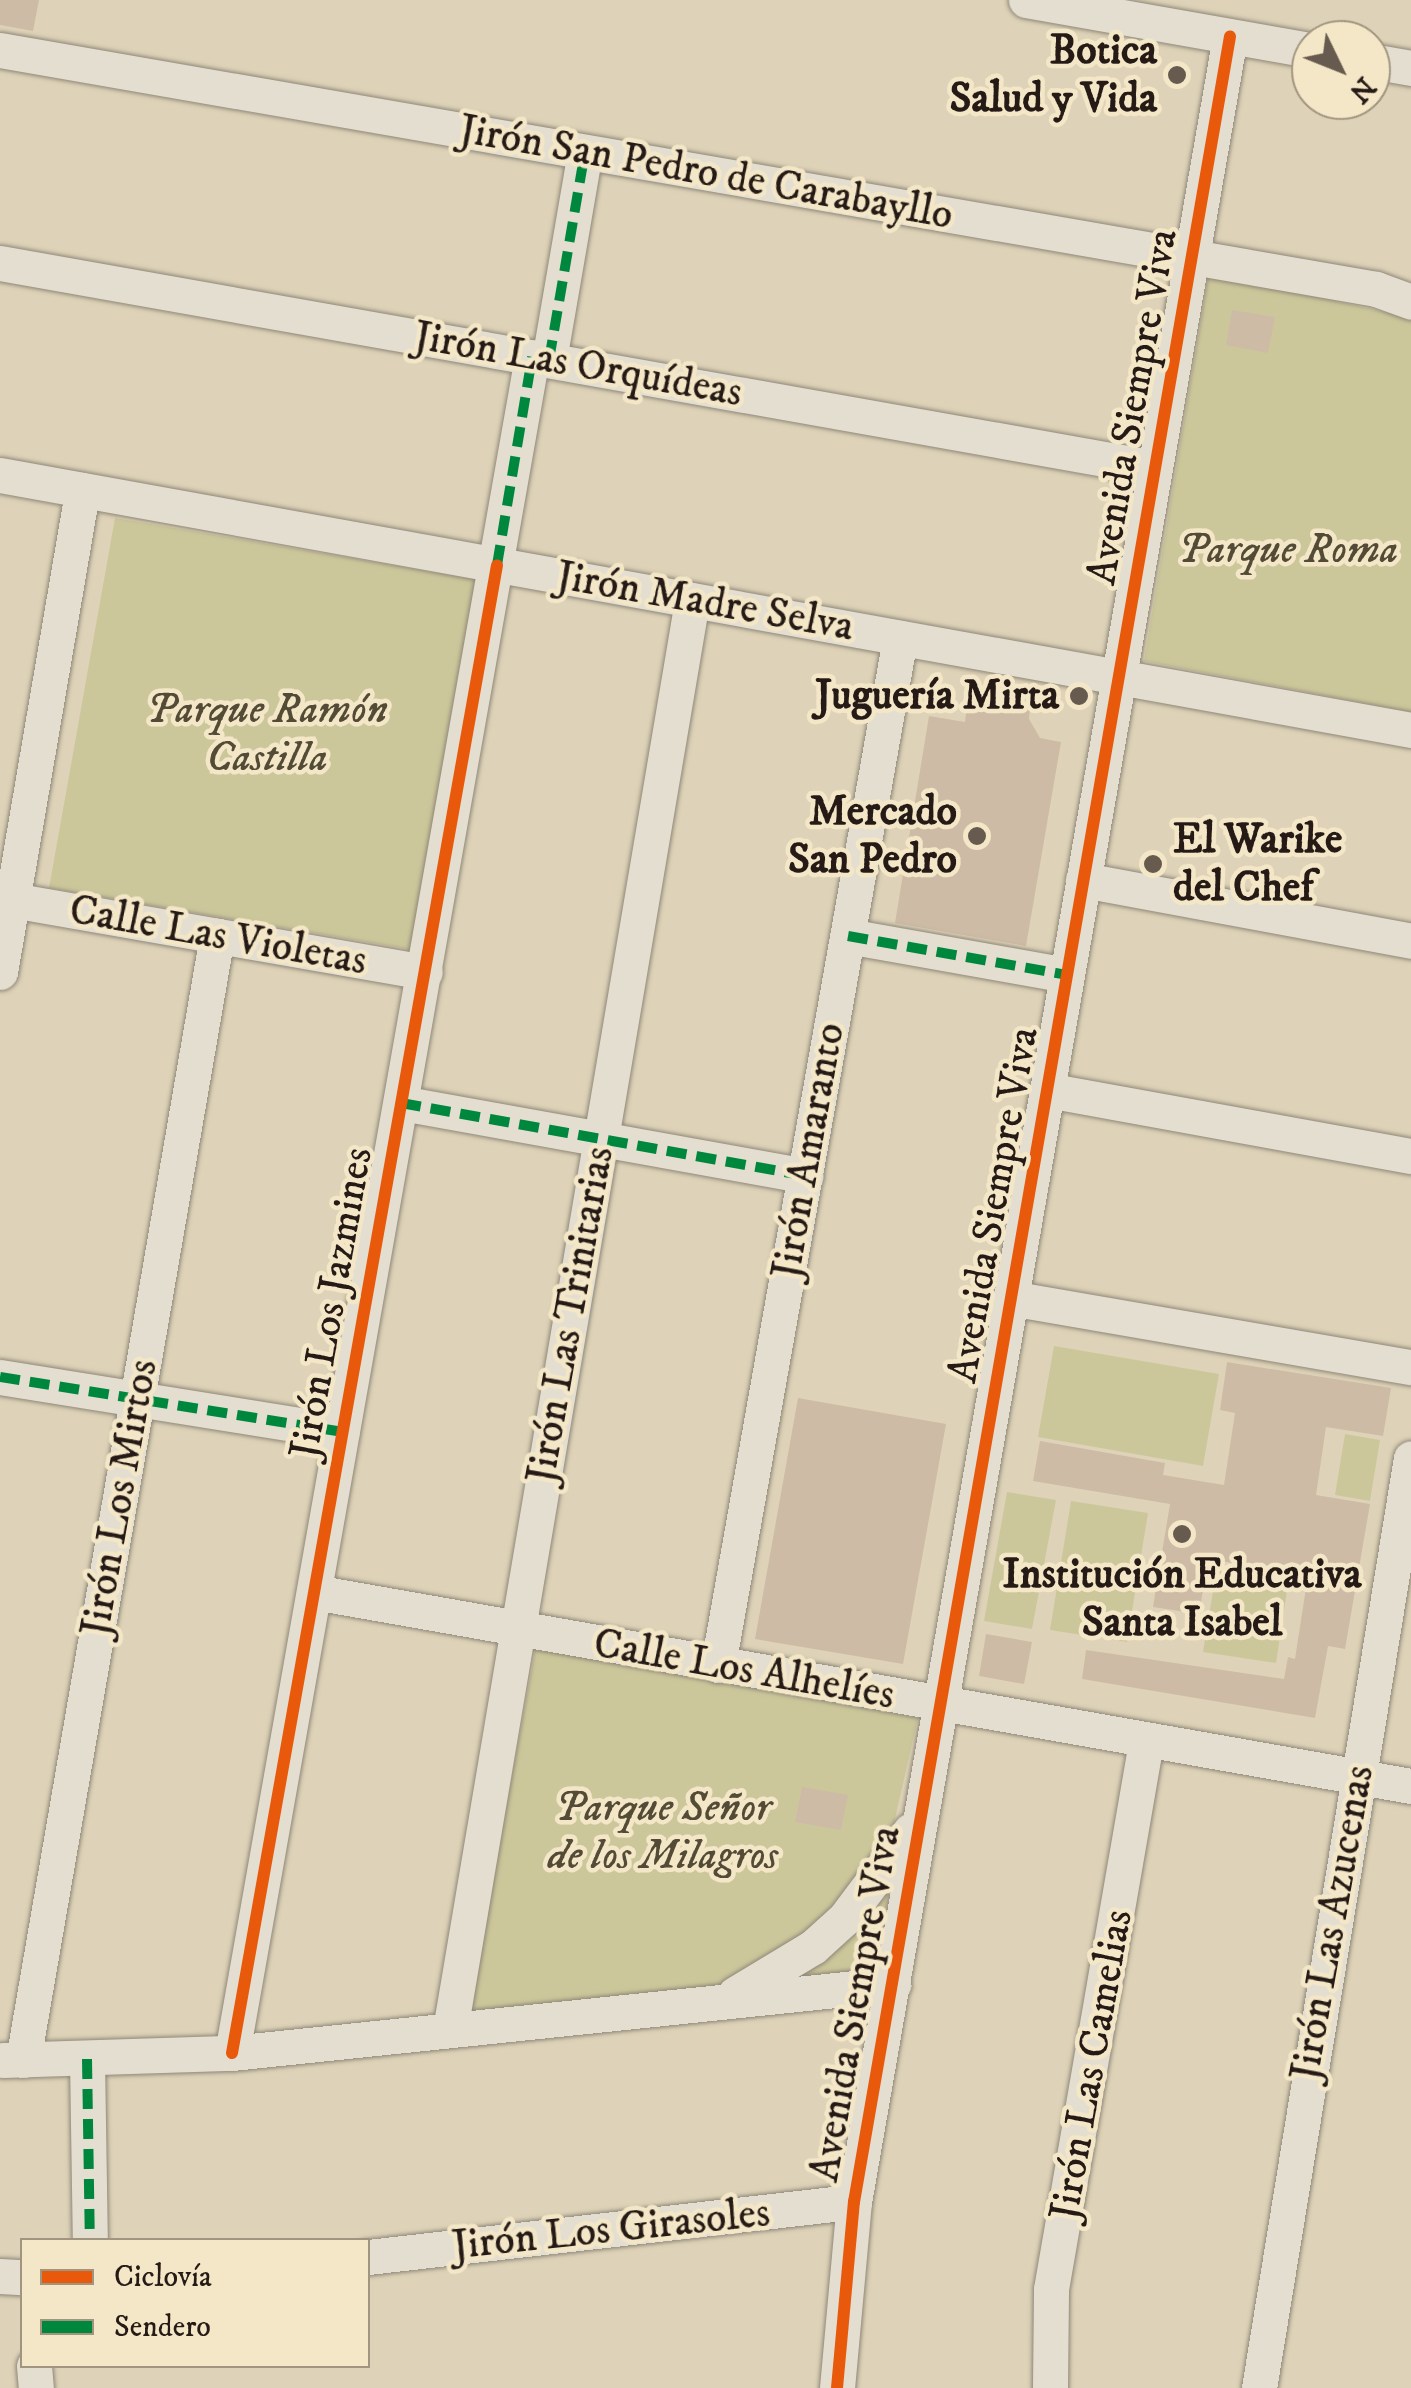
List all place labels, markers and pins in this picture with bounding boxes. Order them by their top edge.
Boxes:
place label: Botica Salud y Vida [950,26,1157,124]
marker: Botica Salud y Vida [1166,64,1188,86]
place label: Juguería Mirta [815,671,1059,721]
marker: Juguería Mirta [1068,685,1090,707]
place label: Mercado San Pedro [788,787,957,886]
place label: El Warike del Chef [1173,815,1342,914]
marker: Mercado San Pedro [966,825,988,847]
marker: El Warike del Chef [1142,853,1164,875]
marker: Institución Educativa Santa Isabel [1171,1523,1193,1545]
place label: Institución Educativa Santa Isabel [1003,1550,1361,1648]

